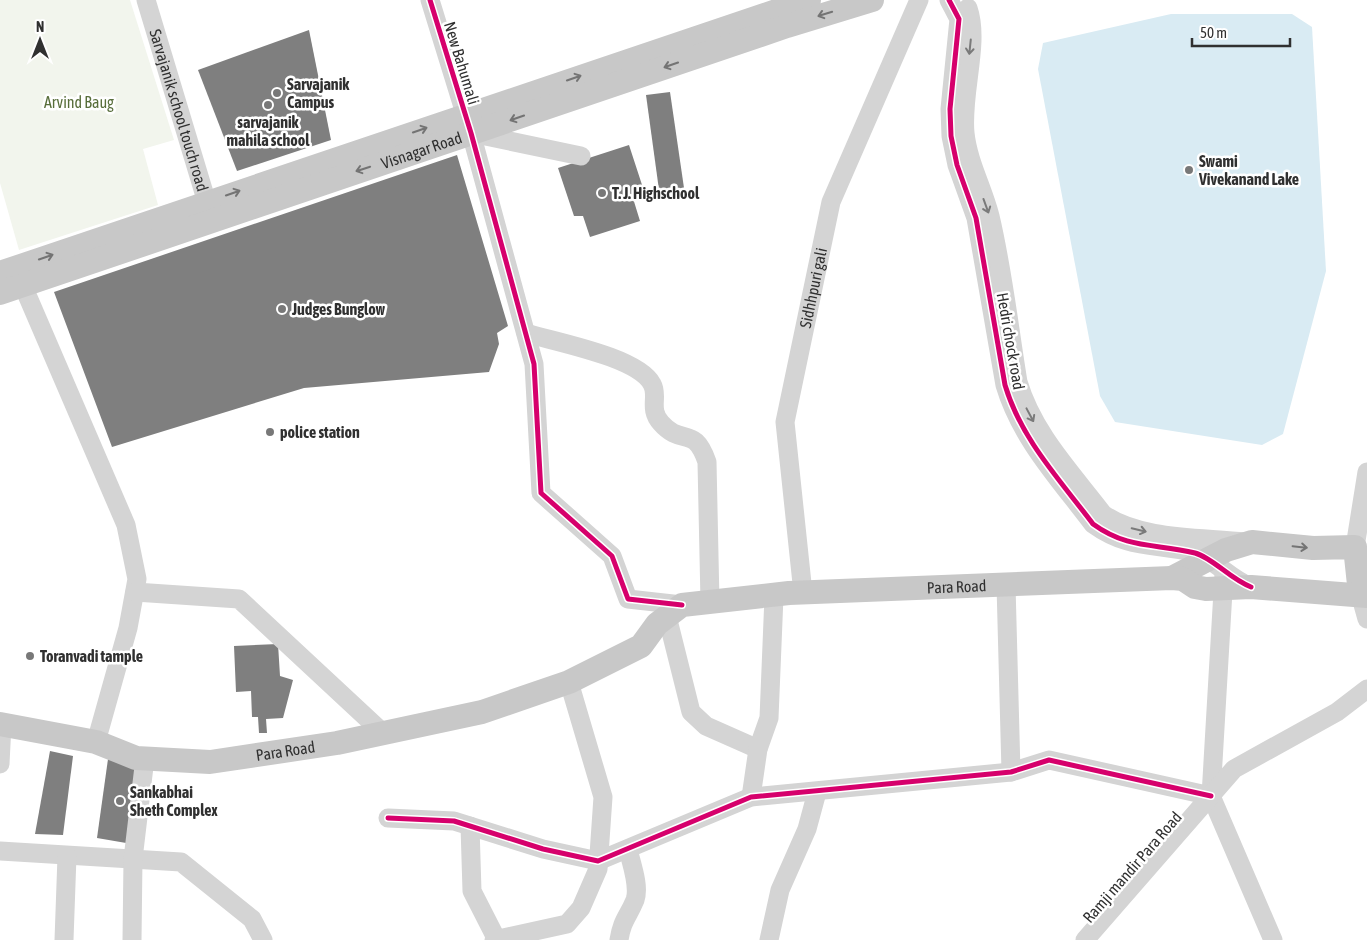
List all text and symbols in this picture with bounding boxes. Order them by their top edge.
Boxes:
one-way arrow [818,10,834,20]
north arrow [15,15,65,65]
scale bar [1192,15,1290,47]
text: N [36,19,44,35]
street label: New Bahumali [441,19,483,107]
text: 50 m [1200,24,1227,41]
street label: Sarvajanik school touch road [146,27,212,193]
one-way arrow [965,39,975,55]
one-way arrow [663,61,679,71]
one-way arrow [566,73,582,83]
place label: Sarvajanik Campus [287,75,350,111]
marker: Sarvajanik Campus [271,87,283,99]
park label: Arvind Baug [44,93,114,112]
marker: sarvajanik mahila school [262,99,274,111]
place label: sarvajanik mahila school [227,113,310,149]
one-way arrow [509,113,525,123]
one-way arrow [412,125,428,135]
street label: Visnagar Road [379,128,464,172]
place label: Swami Vivekanand Lake [1198,152,1299,188]
marker: Swami Vivekanand Lake [1183,164,1195,176]
one-way arrow [355,165,371,175]
place label: T. J. Highschool [612,184,700,202]
marker: T. J. Highschool [596,187,608,199]
one-way arrow [225,188,241,198]
one-way arrow [982,197,992,213]
street label: Sidhhpuri gali [796,246,830,330]
one-way arrow [38,252,53,261]
street label: Hedri chock road [994,291,1028,391]
place label: Judges Bunglow [291,300,385,318]
marker: Judges Bunglow [276,303,288,315]
one-way arrow [1025,408,1035,423]
place label: police station [280,423,360,441]
marker: police station [264,426,276,438]
one-way arrow [1130,526,1146,535]
one-way arrow [1292,542,1308,552]
street label: Para Road [926,576,987,597]
place label: Toranvadi tample [40,647,143,665]
marker: Toranvadi tample [24,650,36,662]
street label: Para Road [254,737,316,764]
place label: Sankabhai Sheth Complex [130,783,218,819]
marker: Sankabhai Sheth Complex [114,795,126,807]
street label: Ramji mandir Para Road [1079,808,1186,927]

